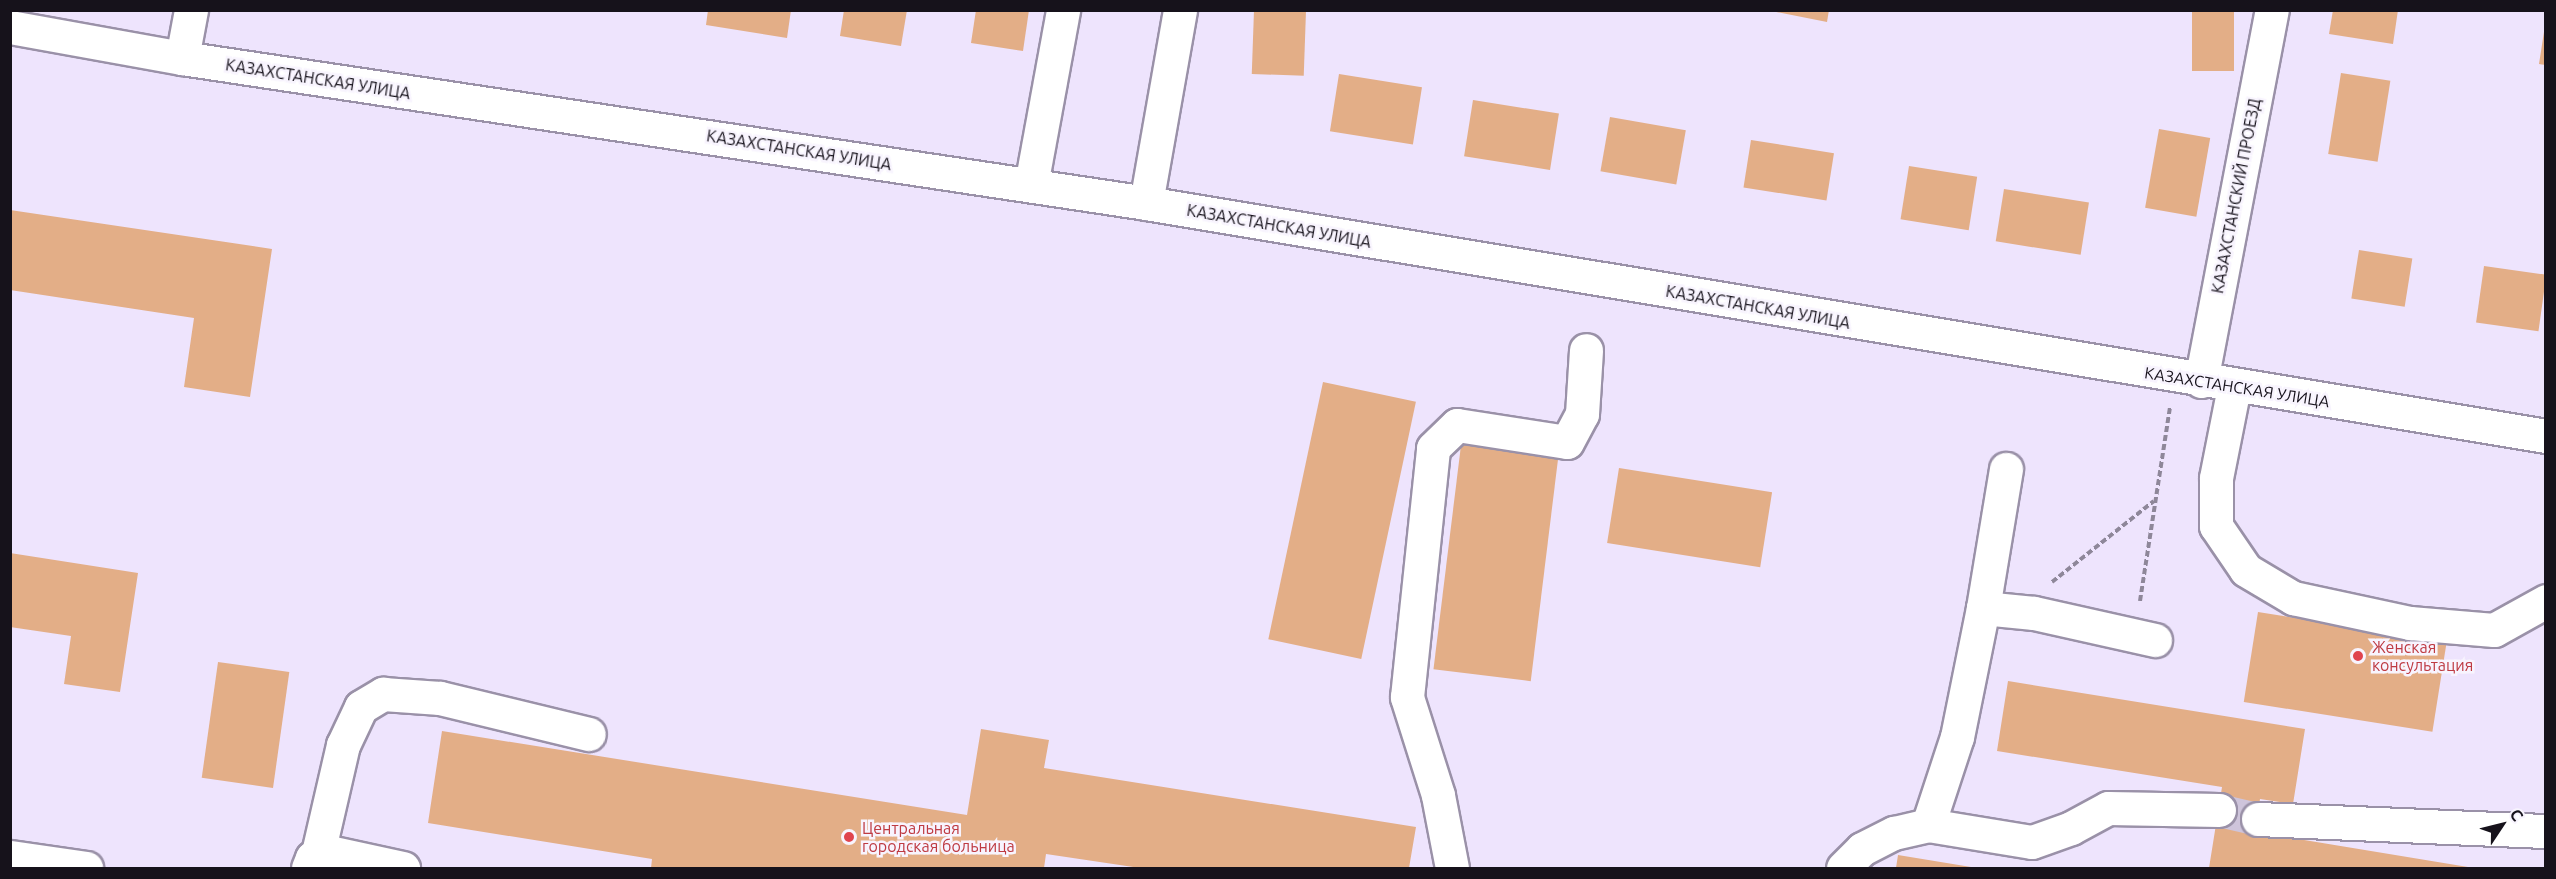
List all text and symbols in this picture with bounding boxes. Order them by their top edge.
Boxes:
street label: КАЗАХСТАНСКАЯ УЛИЦА [224,55,412,103]
street label: КАЗАХСТАНСКИЙ ПРОЕЗД [2208,97,2264,295]
street label: КАЗАХСТАНСКАЯ УЛИЦА [705,126,893,174]
street label: КАЗАХСТАНСКАЯ УЛИЦА [1185,200,1373,252]
street label: КАЗАХСТАНСКАЯ УЛИЦА [1664,281,1852,333]
street label: КАЗАХСТАНСКАЯ УЛИЦА [2143,363,2331,411]
place label: Женская консультация [2372,637,2473,675]
marker: Женская консультация [2349,647,2367,665]
north arrow [2472,795,2532,855]
text: С [2506,805,2527,824]
place label: Центральная городская больница [862,818,1015,856]
marker: Центральная городская больница [840,828,858,846]

